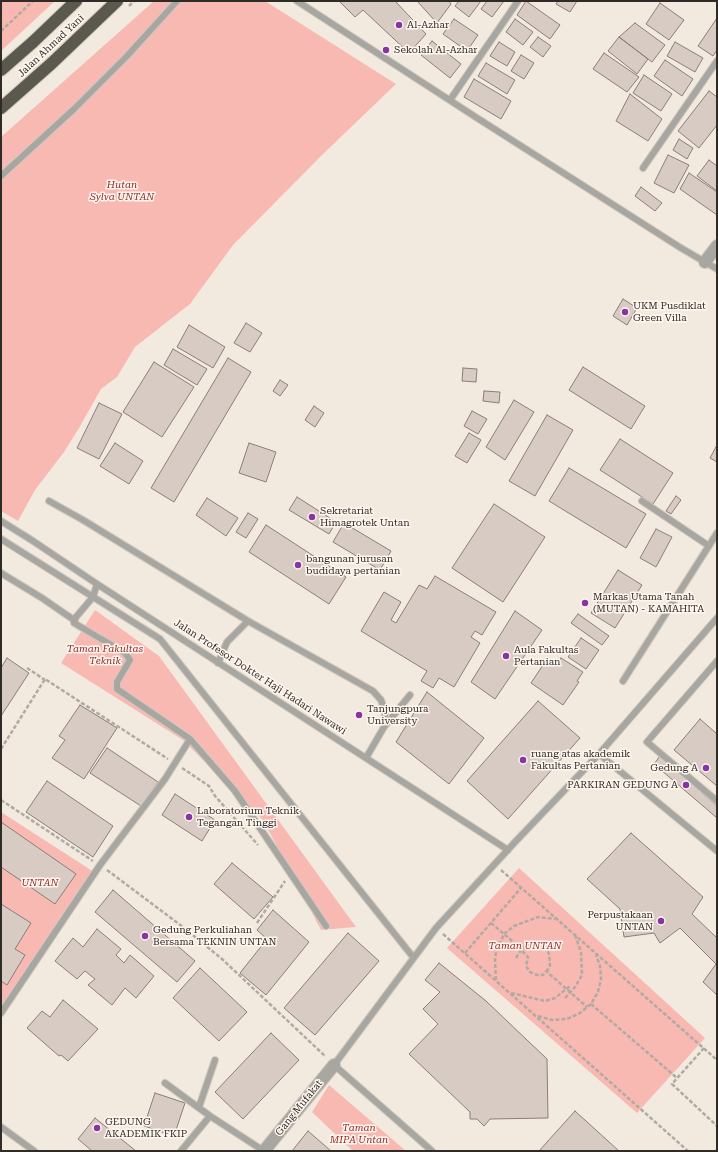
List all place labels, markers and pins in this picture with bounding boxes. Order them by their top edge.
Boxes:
place label: Al-Azhar [407,19,449,31]
marker: Al-Azhar [394,20,404,30]
place label: Sekolah Al-Azhar [394,44,477,56]
marker: Sekolah Al-Azhar [381,45,391,55]
place label: UKM Pusdiklat Green Villa [633,300,706,324]
marker: UKM Pusdiklat Green Villa [620,307,630,317]
place label: Sekretariat Himagrotek Untan [320,505,410,528]
marker: Sekretariat Himagrotek Untan [307,512,317,522]
place label: bangunan jurusan budidaya pertanian [306,553,400,576]
marker: bangunan jurusan budidaya pertanian [293,560,303,570]
place label: Markas Utama Tanah (MUTAN) - KAMAHITA [593,591,704,614]
marker: Markas Utama Tanah (MUTAN) - KAMAHITA [580,598,590,608]
place label: Aula Fakultas Pertanian [514,644,579,668]
marker: Aula Fakultas Pertanian [501,651,511,661]
place label: Tanjungpura University [367,703,428,726]
marker: Tanjungpura University [354,710,364,720]
place label: ruang atas akademik Fakultas Pertanian [531,748,630,772]
marker: ruang atas akademik Fakultas Pertanian [518,755,528,765]
place label: Gedung A [650,762,698,774]
marker: Gedung A [701,763,711,773]
place label: PARKIRAN GEDUNG A [567,779,678,791]
marker: PARKIRAN GEDUNG A [681,780,691,790]
place label: Laboratorium Teknik Tegangan Tinggi [197,805,299,828]
marker: Laboratorium Teknik Tegangan Tinggi [184,812,194,822]
place label: Perpustakaan UNTAN [587,909,653,932]
marker: Perpustakaan UNTAN [656,916,666,926]
place label: Gedung Perkuliahan Bersama TEKNIN UNTAN [153,924,277,948]
marker: Gedung Perkuliahan Bersama TEKNIN UNTAN [140,931,150,941]
place label: GEDUNG AKADEMIK FKIP [105,1116,187,1140]
marker: GEDUNG AKADEMIK FKIP [92,1123,102,1133]

